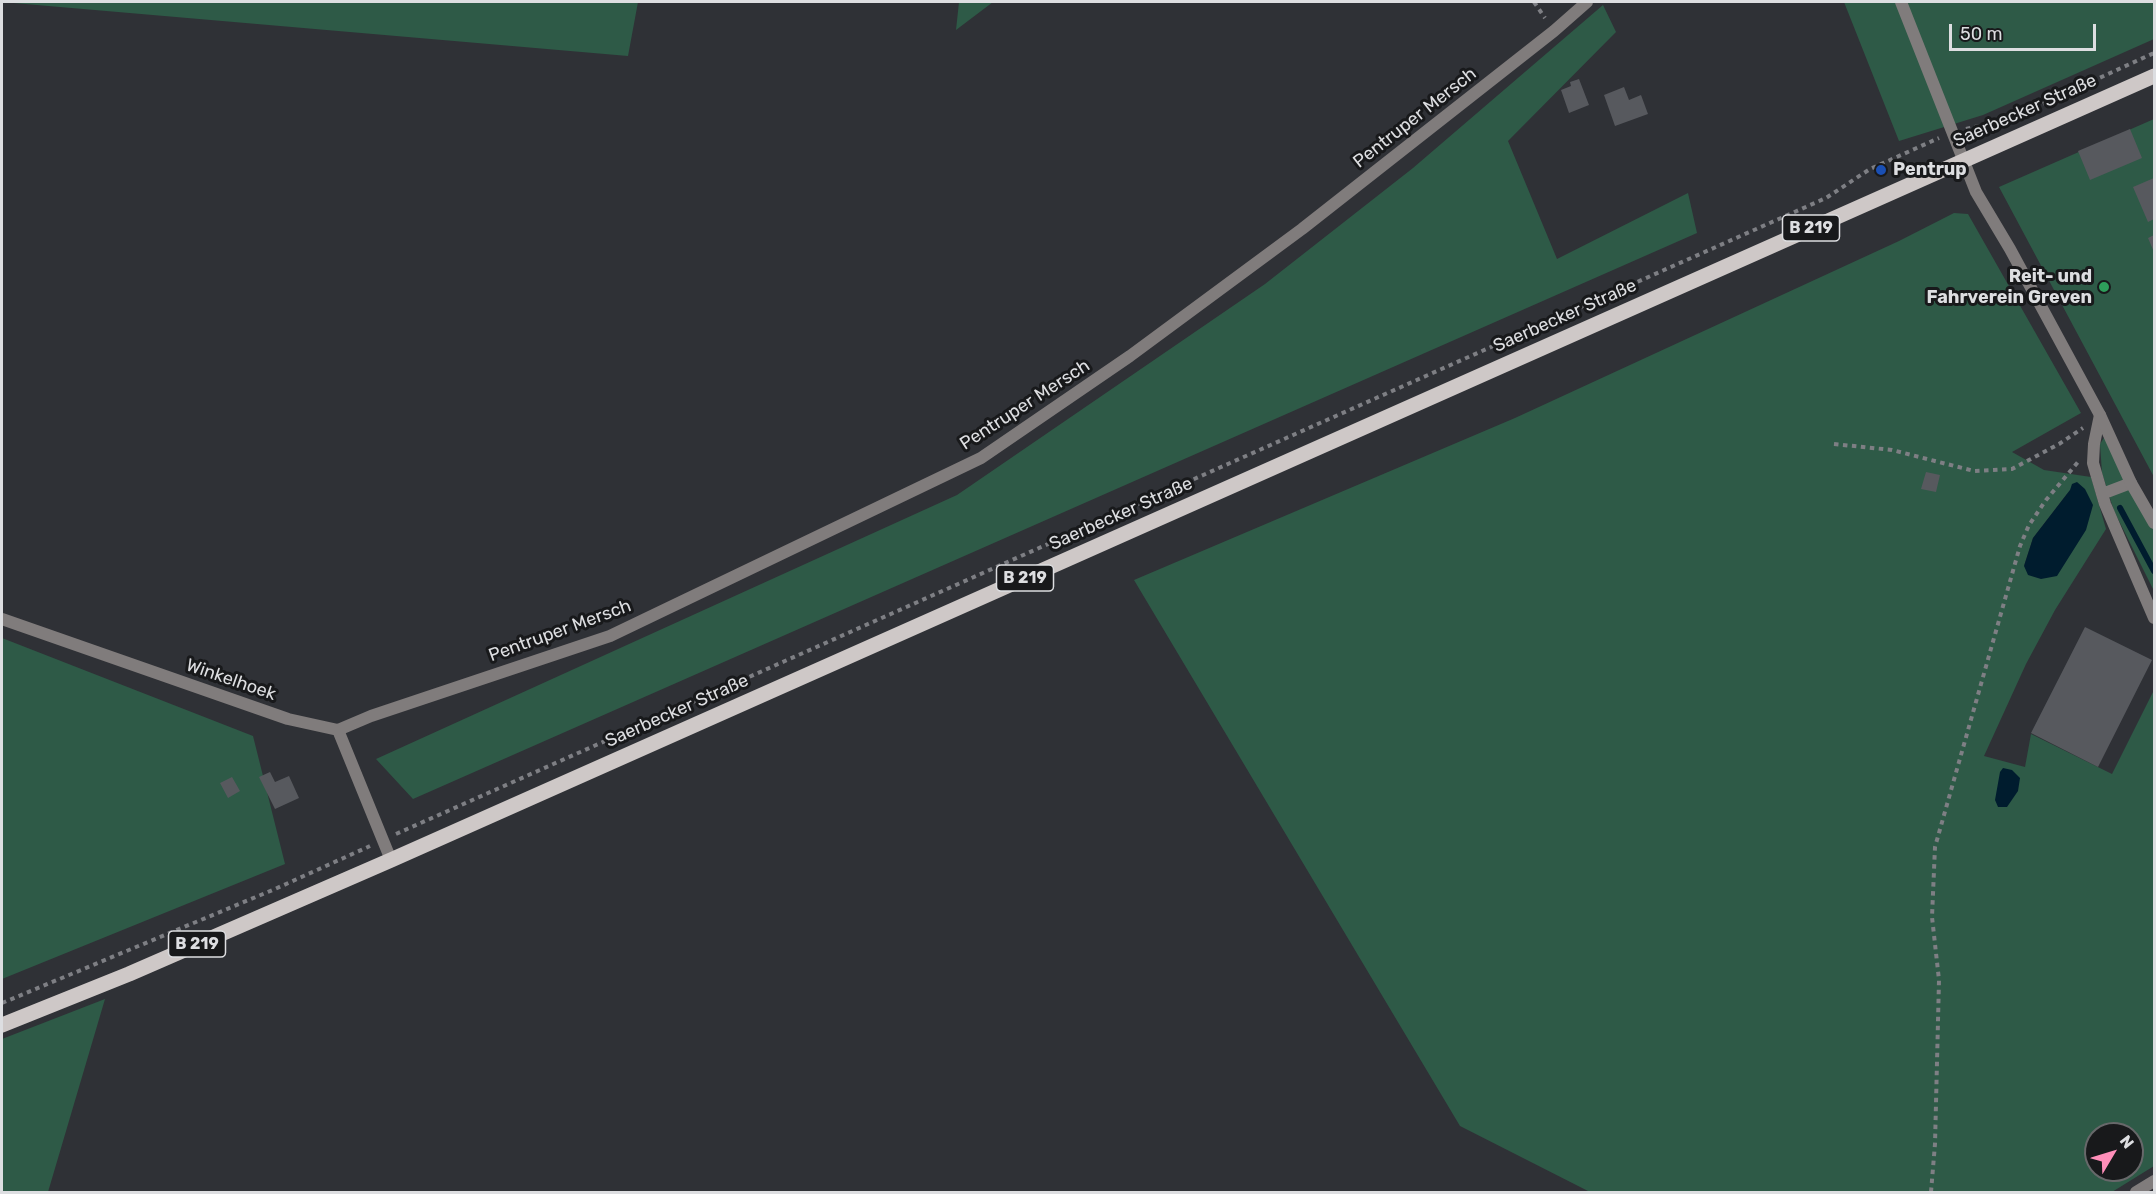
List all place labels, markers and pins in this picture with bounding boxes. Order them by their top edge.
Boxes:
place label: Pentrup [1893,159,1967,181]
marker: Pentrup [1874,163,1888,177]
place label: Reit- und Fahrverein Greven [1926,266,2092,308]
marker: Reit- und Fahrverein Greven [2097,280,2111,294]

